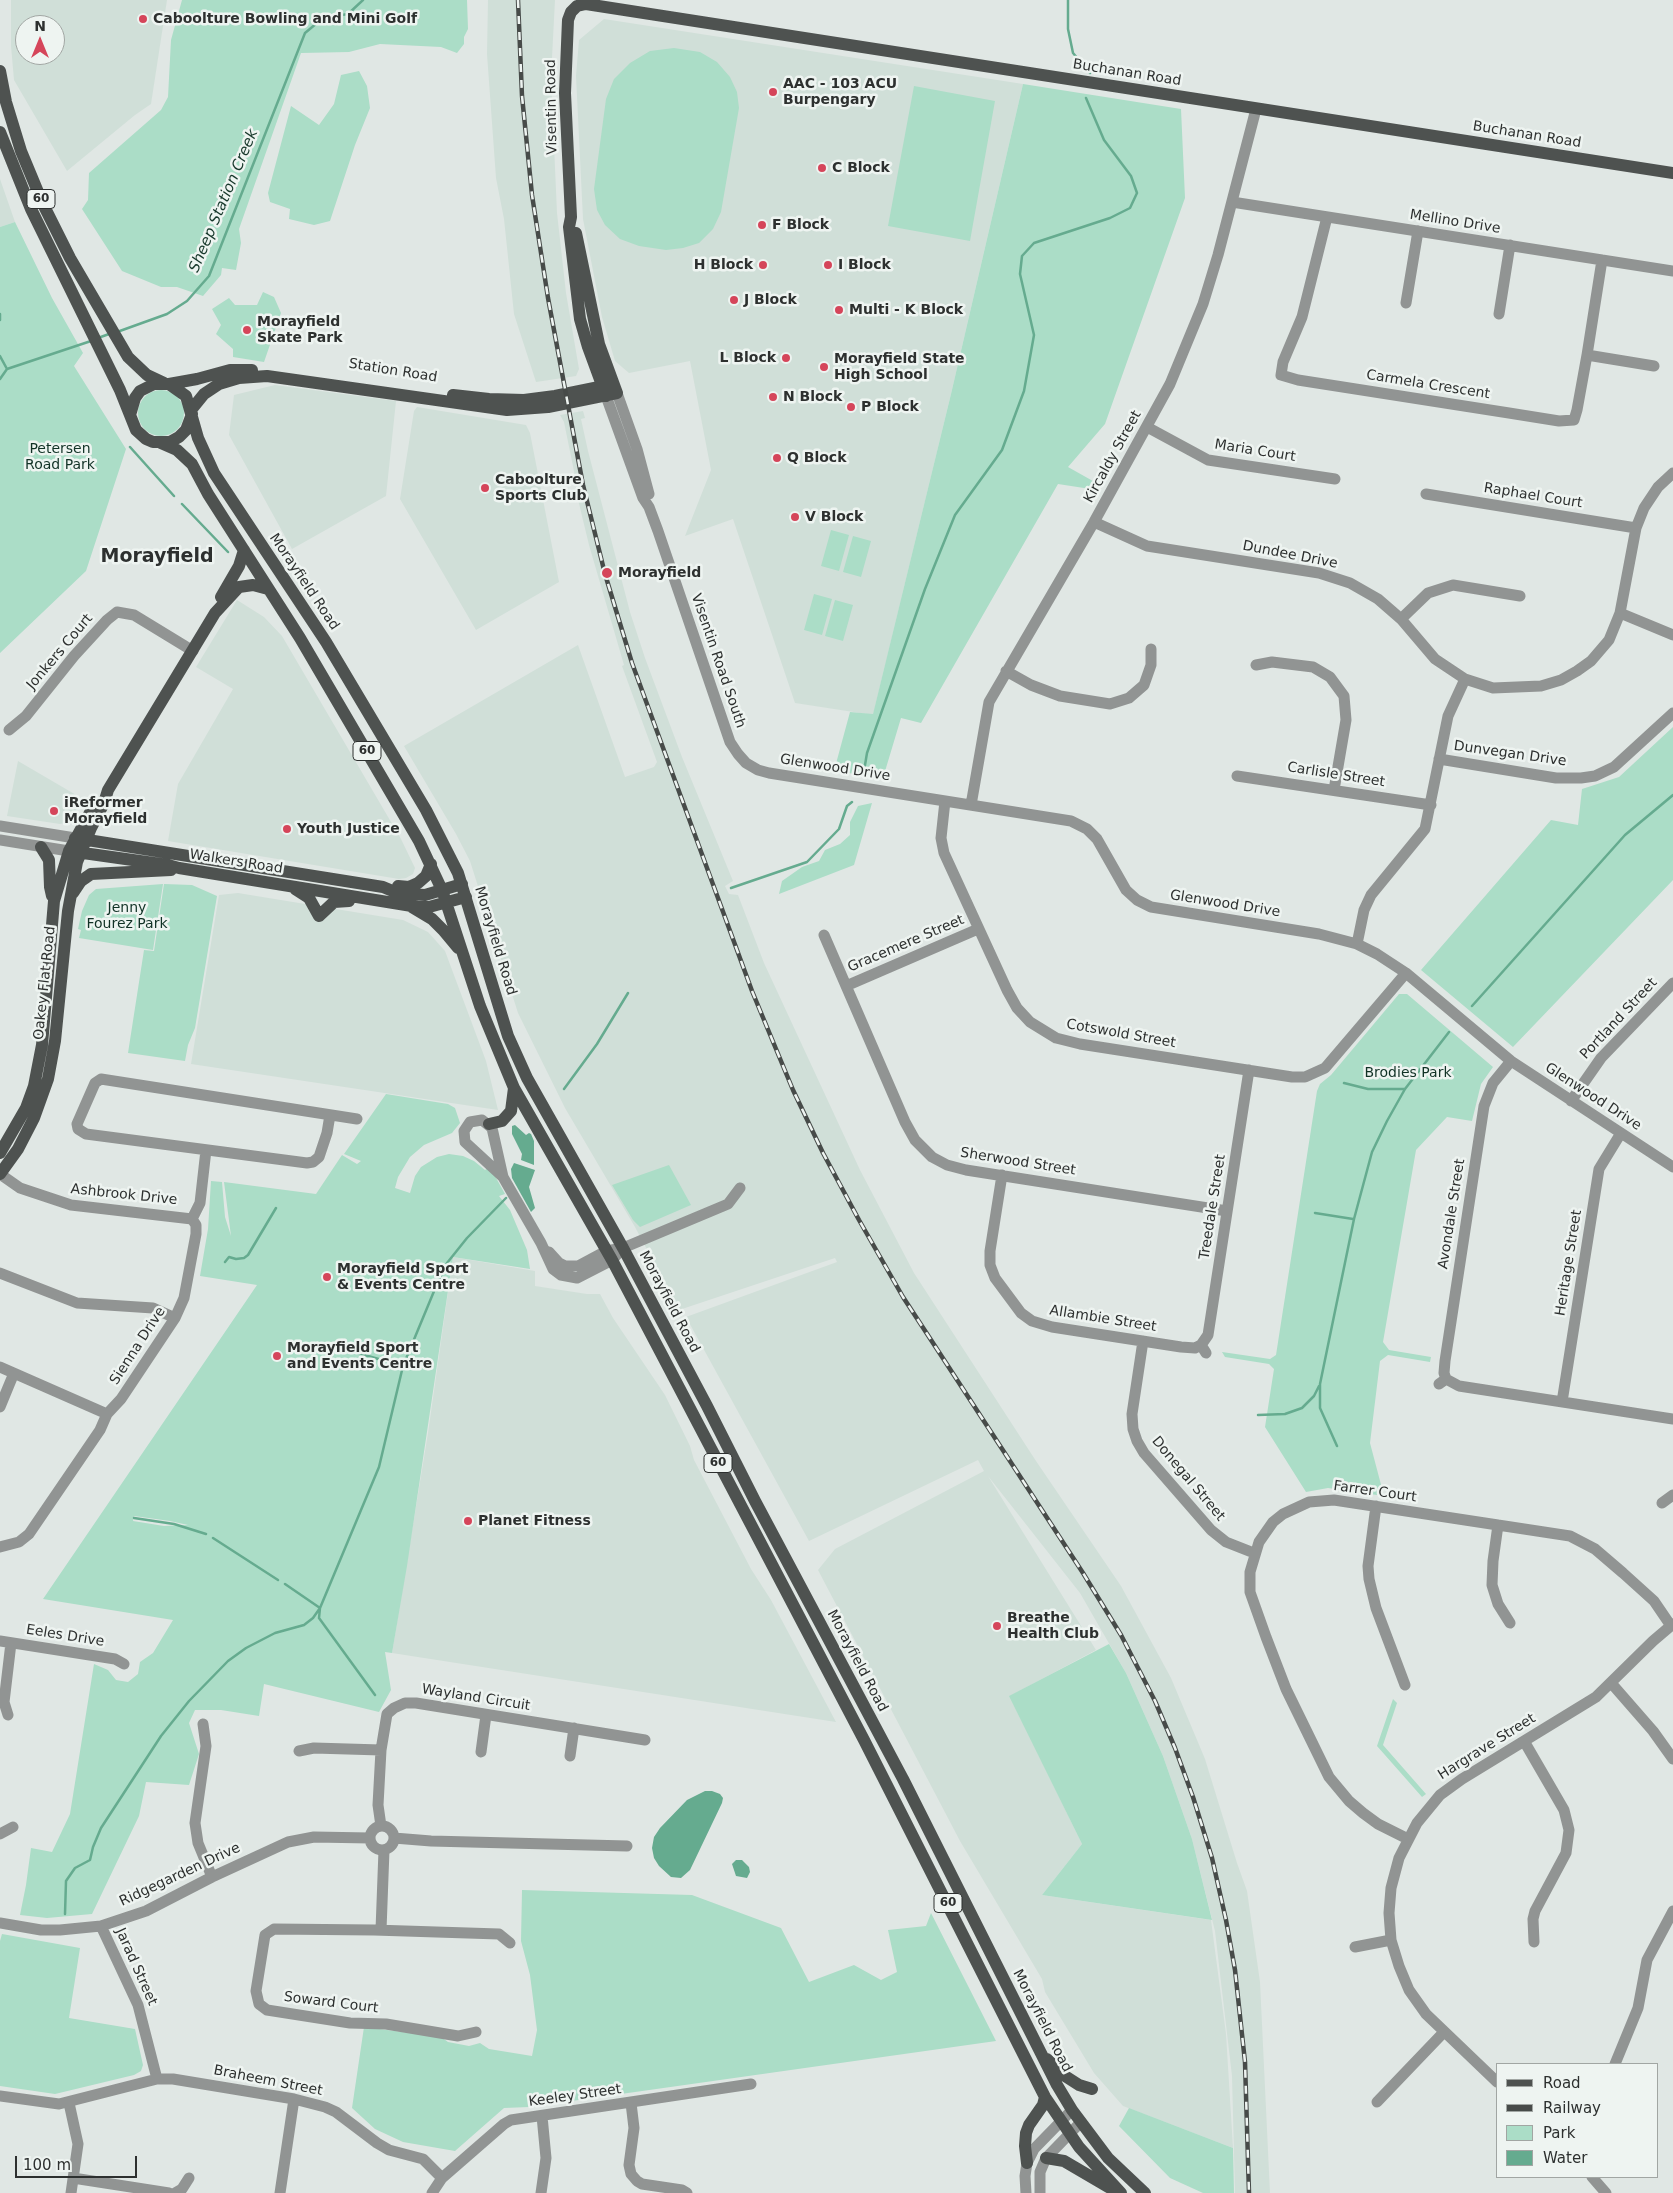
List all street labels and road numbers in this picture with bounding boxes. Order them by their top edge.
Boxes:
street label: Buchanan Road [1072,56,1182,90]
street label: Visentin Road [543,59,561,155]
street label: Buchanan Road [1472,118,1582,152]
road number: 60 [27,190,55,208]
street label: Mellino Drive [1408,207,1502,237]
street label: Station Road [348,356,438,386]
street label: Carmela Crescent [1365,367,1491,403]
street label: Kircaldy Street [1081,408,1145,506]
street label: Maria Court [1213,436,1297,466]
street label: Raphael Court [1482,480,1584,512]
street label: Morayfield Road [265,530,343,634]
street label: Dundee Drive [1241,538,1339,572]
street label: Visentin Road South [687,592,749,730]
street label: Jonkers Court [23,611,97,693]
street label: Dunvegan Drive [1453,738,1567,770]
road number: 60 [353,741,381,760]
street label: Glenwood Drive [779,751,891,785]
street label: Carlisle Street [1286,759,1386,791]
street label: Walkers Road [188,846,284,878]
street label: Morayfield Road [470,884,520,998]
street label: Glenwood Drive [1169,887,1281,921]
street label: Gracemere Street [845,912,967,976]
street label: Oakey Flat Road [31,925,59,1041]
street label: Portland Street [1577,975,1661,1063]
street label: Cotswold Street [1065,1016,1177,1052]
street label: Glenwood Drive [1542,1060,1644,1134]
street label: Sherwood Street [959,1145,1077,1179]
street label: Treedale Street [1196,1153,1230,1261]
street label: Avondale Street [1435,1158,1469,1270]
street label: Ashbrook Drive [70,1181,178,1209]
street label: Heritage Street [1552,1209,1586,1317]
street label: Morayfield Road [635,1248,703,1356]
street label: Allambie Street [1048,1302,1158,1336]
street label: Sienna Drive [107,1304,169,1388]
street label: Donegal Street [1148,1433,1228,1525]
road number: 60 [704,1454,732,1472]
street label: Farrer Court [1332,1478,1418,1506]
street label: Morayfield Road [823,1607,891,1715]
street label: Eeles Drive [25,1622,105,1650]
street label: Wayland Circuit [421,1681,531,1715]
street label: Hargrave Street [1435,1710,1539,1784]
street label: Ridgegarden Drive [117,1840,243,1910]
road number: 60 [934,1894,962,1912]
street label: Jarad Street [111,1926,161,2008]
street label: Morayfield Road [1009,1967,1075,2075]
street label: Soward Court [283,1989,379,2017]
street label: Braheem Street [212,2062,324,2100]
street label: Keeley Street [528,2081,622,2111]

